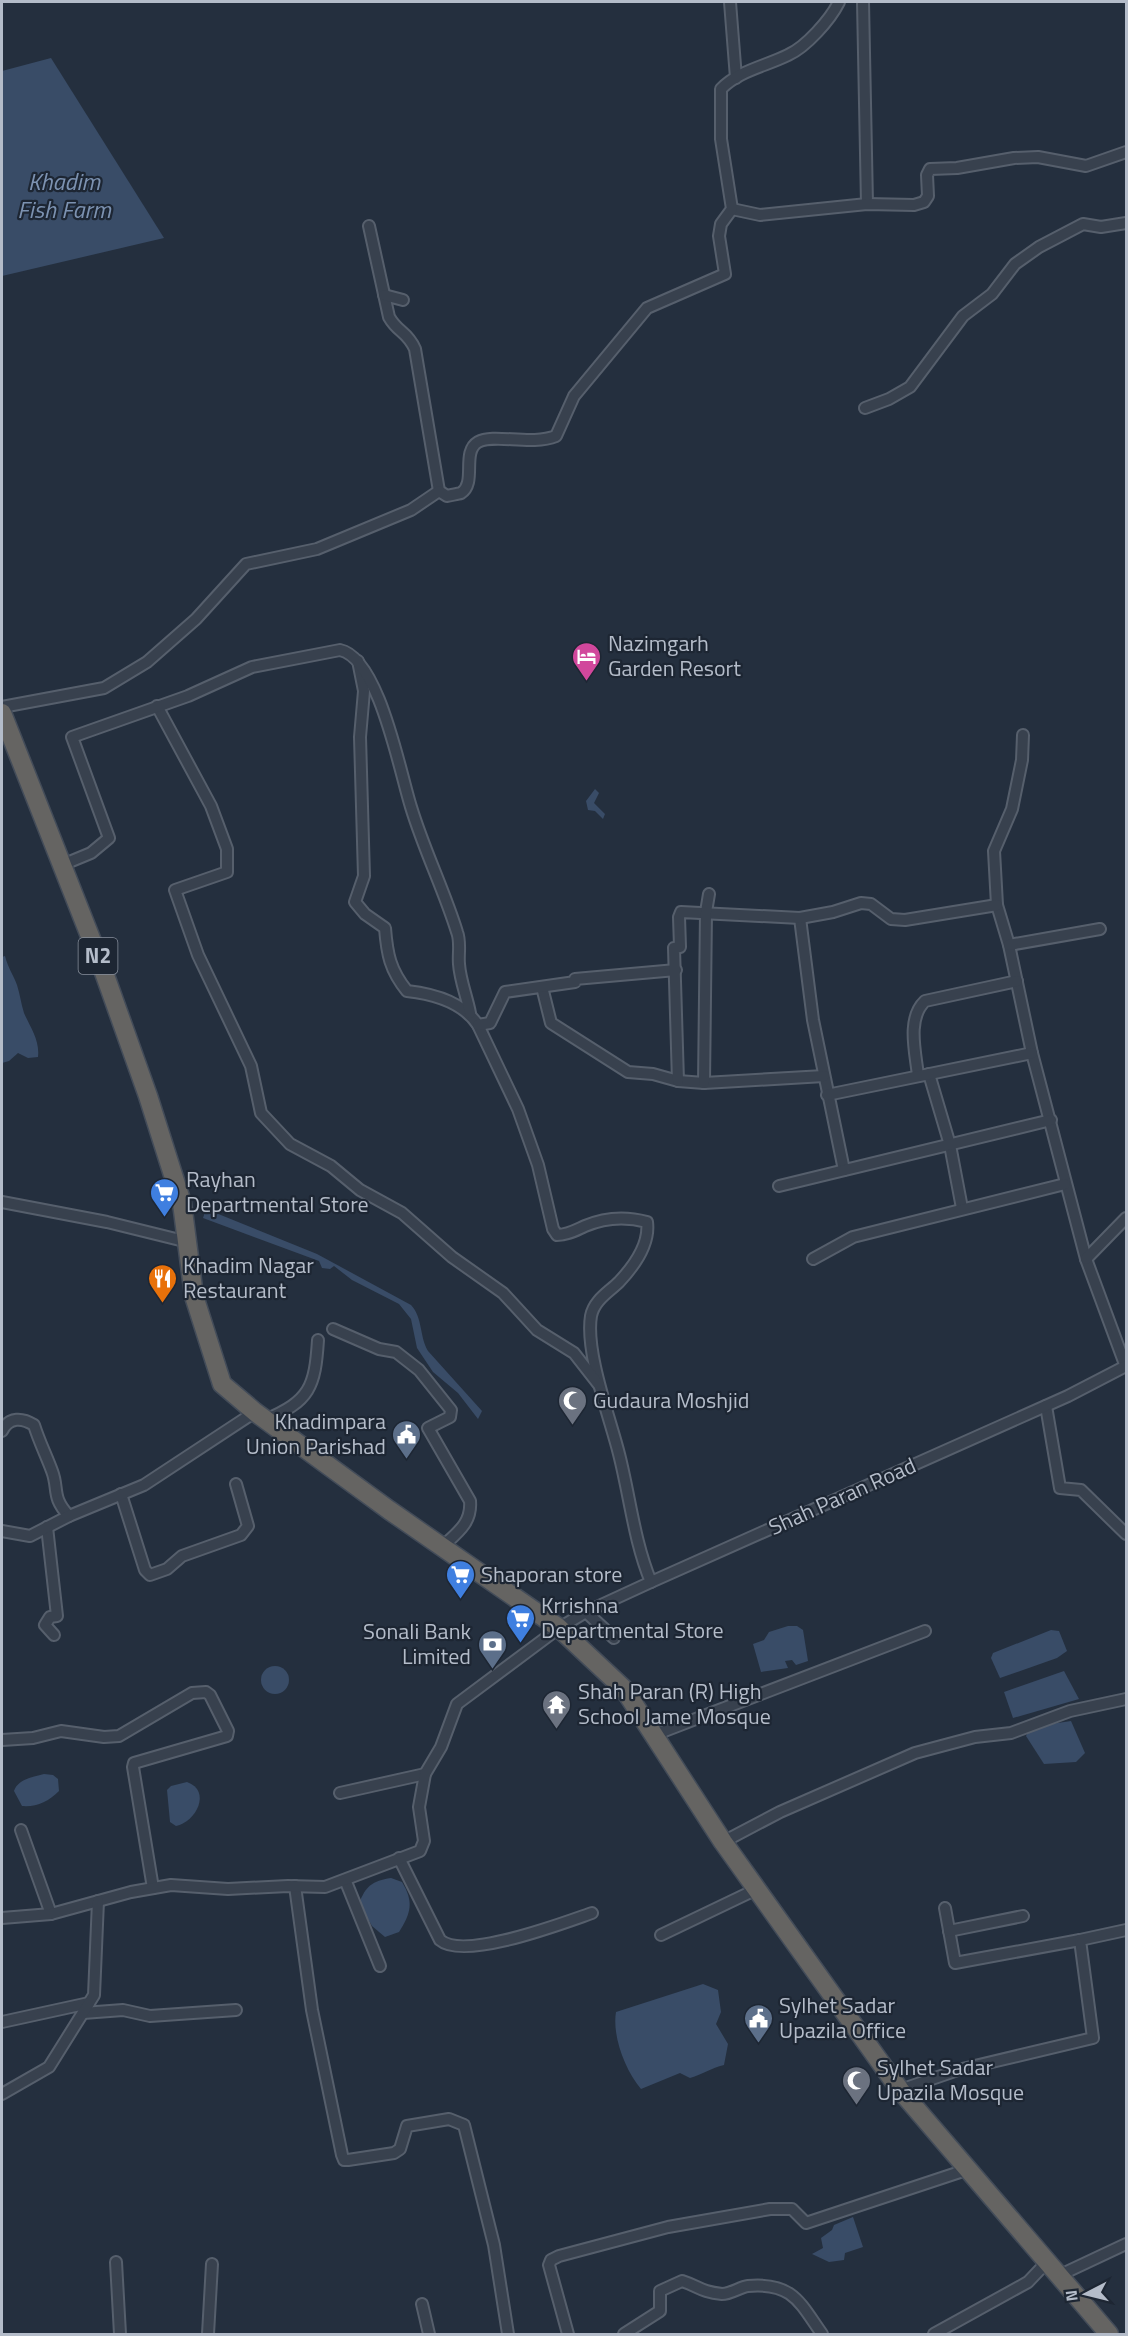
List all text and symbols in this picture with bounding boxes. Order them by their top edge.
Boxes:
water label: Khadim Fish Farm [17,163,112,227]
place label: Nazimgarh Garden Resort [608,626,741,685]
hotel icon: Nazimgarh Garden Resort [571,640,603,682]
road number: N2 [78,938,118,974]
place label: Rayhan Departmental Store [186,1162,369,1221]
supermarket icon: Rayhan Departmental Store [149,1176,181,1218]
place label: Khadim Nagar Restaurant [183,1248,314,1307]
restaurant icon: Khadim Nagar Restaurant [146,1262,178,1304]
place label: Gudaura Moshjid [593,1383,749,1417]
mosque icon: Gudaura Moshjid [556,1384,588,1426]
place label: Khadimpara Union Parishad [246,1404,386,1463]
public building icon: Khadimpara Union Parishad [391,1418,423,1460]
street label: Shah Paran Road [763,1448,921,1544]
place label: Shaporan store [481,1557,622,1591]
supermarket icon: Shaporan store [444,1558,476,1600]
place label: Krrishna Departmental Store [541,1588,724,1647]
supermarket icon: Krrishna Departmental Store [504,1602,536,1644]
place label: Sonali Bank Limited [363,1614,471,1673]
bank icon: Sonali Bank Limited [476,1628,508,1670]
place label: Shah Paran (R) High School Jame Mosque [578,1674,771,1733]
temple icon: Shah Paran (R) High School Jame Mosque [541,1688,573,1730]
place label: Sylhet Sadar Upazila Office [779,1988,906,2047]
public building icon: Sylhet Sadar Upazila Office [742,2002,774,2044]
place label: Sylhet Sadar Upazila Mosque [877,2050,1024,2109]
mosque icon: Sylhet Sadar Upazila Mosque [840,2064,872,2106]
north arrow [1056,2264,1116,2324]
text: N [1059,2289,1084,2303]

